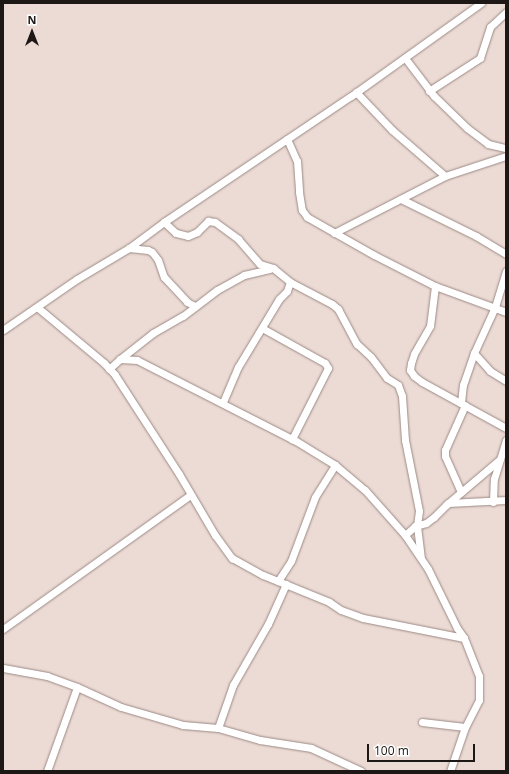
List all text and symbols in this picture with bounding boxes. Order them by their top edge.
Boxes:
north arrow [12,12,52,52]
text: N [28,12,36,27]
scale bar [369,736,477,762]
text: 100 m [374,742,409,759]

